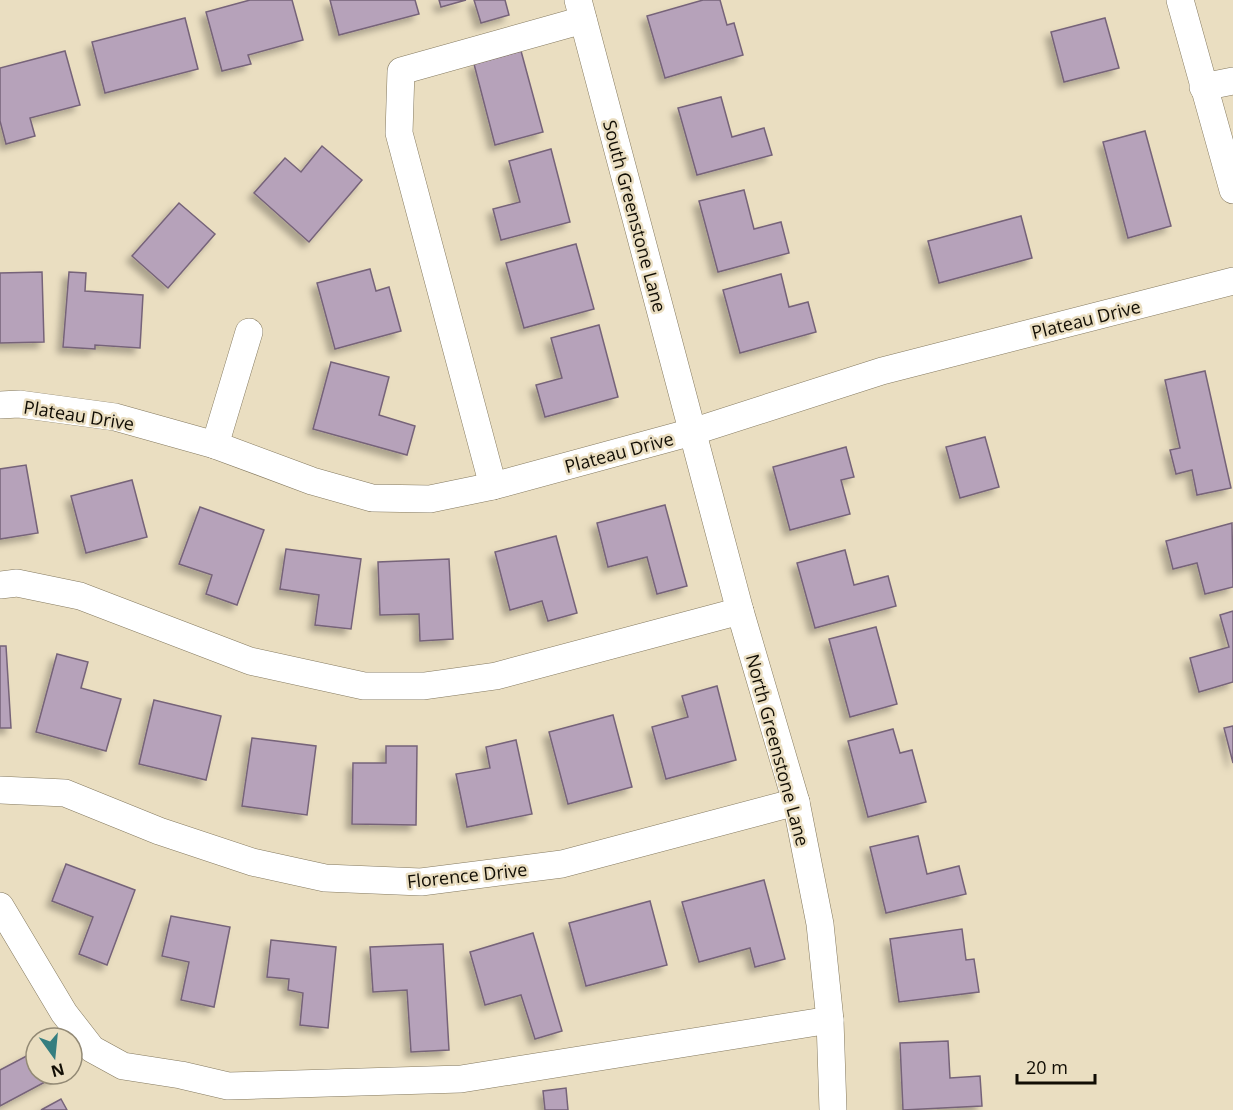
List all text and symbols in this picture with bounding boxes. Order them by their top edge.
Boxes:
street label: South Greenstone Lane [598,117,672,315]
street label: Plateau Drive [1029,294,1143,344]
street label: Plateau Drive [22,394,136,436]
street label: Plateau Drive [562,426,676,478]
street label: North Greenstone Lane [741,651,815,849]
street label: Florence Drive [406,857,528,893]
north arrow [24,1026,84,1086]
scale bar [1017,1047,1095,1085]
text: 20 m [1026,1055,1068,1079]
text: N [49,1058,67,1083]

